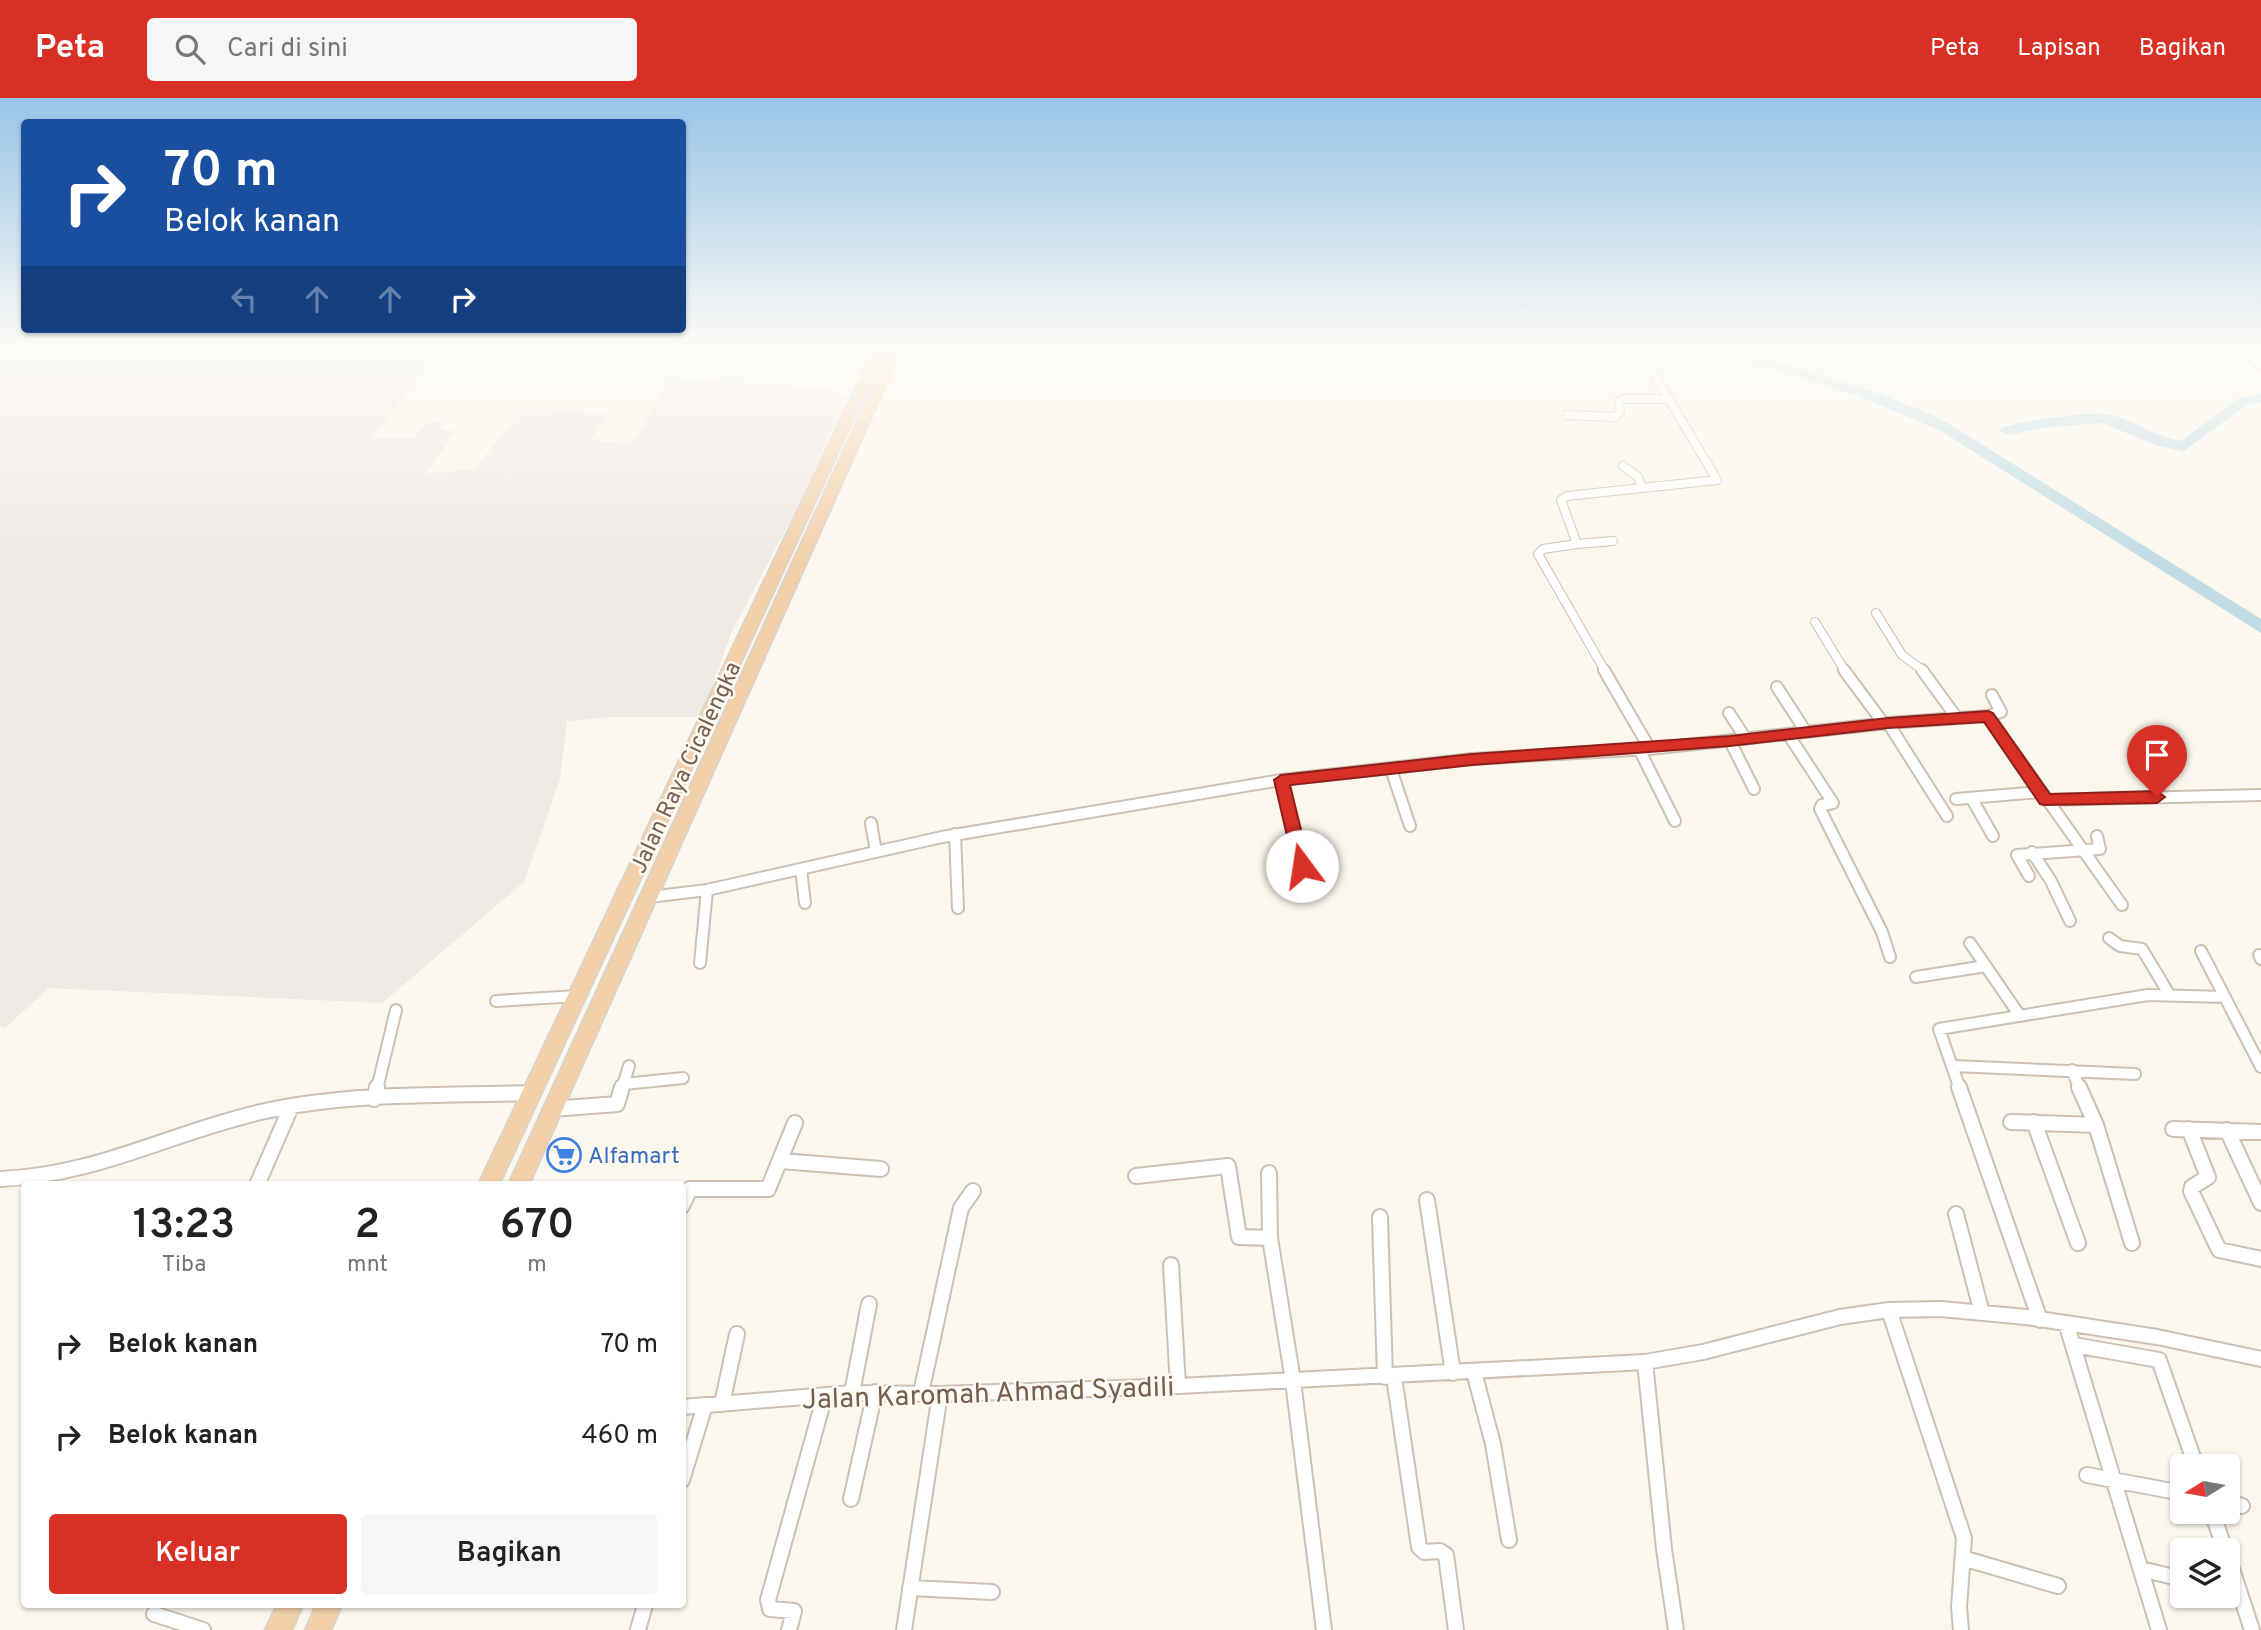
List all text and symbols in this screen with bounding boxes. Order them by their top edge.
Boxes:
search box [147,18,637,81]
text: Peta [35,28,105,70]
icon: search [171,30,209,68]
text: Cari di sini [227,33,348,66]
text: Peta [1930,34,1979,64]
text: Lapisan [2017,34,2101,64]
text: Bagikan [2139,34,2226,64]
text: 70 m [164,142,278,204]
icon: right [49,147,140,238]
text: Belok kanan [164,203,340,243]
icon: left [225,280,263,318]
icon: ahead [298,280,336,318]
icon: ahead [371,280,409,318]
icon: right [444,280,482,318]
street label: Jalan Raya Cicalengka [625,657,749,879]
pin [2127,725,2187,797]
icon: arrive [2138,736,2176,774]
position arrow [1265,829,1339,903]
supermarket icon: Alfamart [545,1136,583,1174]
place label: Alfamart [588,1143,680,1172]
text: 13:23 [133,1200,235,1253]
text: 2 [355,1200,380,1253]
text: 670 [500,1200,574,1253]
text: Tiba [162,1251,206,1280]
text: mnt [347,1251,388,1280]
text: m [527,1251,547,1280]
icon: right [49,1327,87,1365]
text: Belok kanan [108,1329,258,1362]
text: 70 m [600,1329,658,1362]
street label: Jalan Karomah Ahmad Syadili [801,1371,1175,1419]
icon: right [49,1418,87,1456]
text: Belok kanan [108,1420,258,1453]
text: 460 m [582,1420,658,1453]
north arrow [2170,1454,2240,1524]
map controls [2170,1454,2240,1608]
button: Keluar [49,1514,347,1594]
button: Bagikan [361,1514,658,1594]
button: layers [2170,1538,2240,1608]

